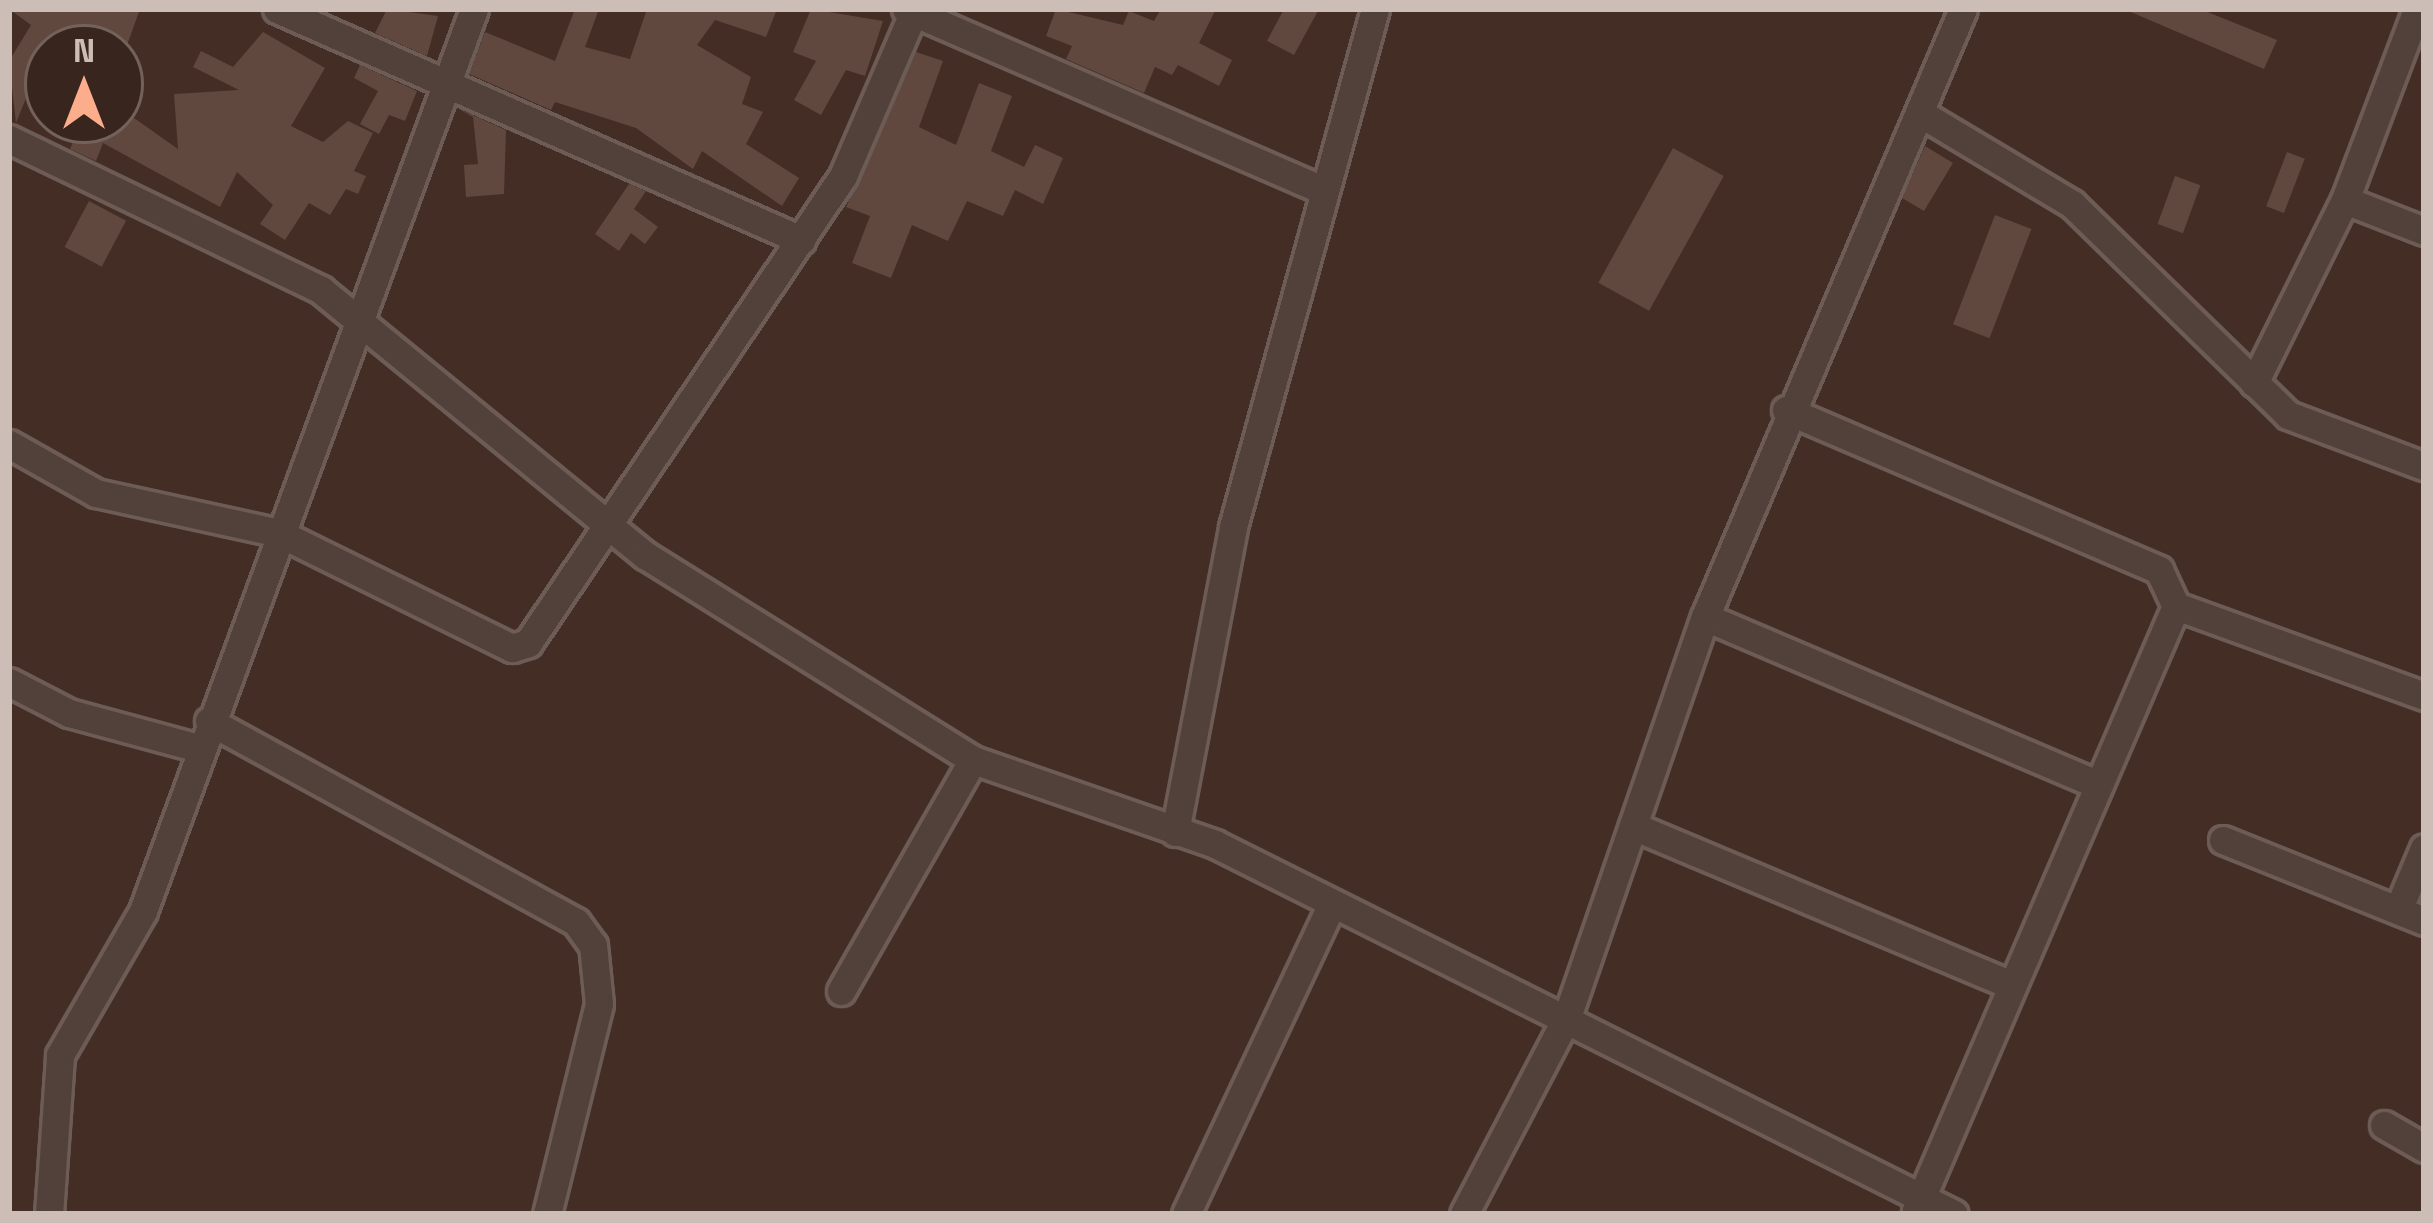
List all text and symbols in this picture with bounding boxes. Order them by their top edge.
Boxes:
north arrow [24,24,144,144]
text: N [73,30,95,72]

